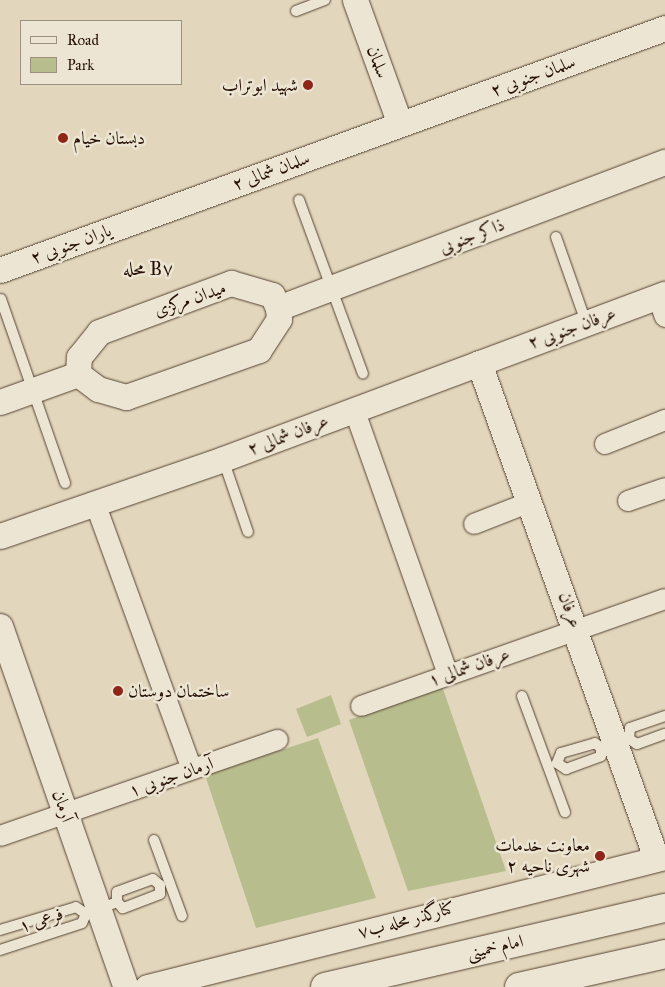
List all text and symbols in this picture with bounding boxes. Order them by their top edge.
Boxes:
legend [20,20,182,85]
text: Road [67,31,99,49]
street label: سلمان [362,43,394,81]
street label: سلمان جنوبی ۲ [488,51,578,101]
text: Park [67,56,94,74]
place label: شهید ابوتراب [222,74,298,96]
marker: شهید ابوتراب [302,79,314,91]
place label: دبستان خیام [73,127,145,149]
marker: دبستان خیام [57,132,69,144]
street label: سلمان شمالی ۲ [229,147,313,195]
street label: ذاکر جنوبی [436,214,508,258]
street label: یاران جنوبی ۲ [28,219,114,269]
district label: محله B۷ [123,258,173,280]
street label: میدان مرکزی [151,277,229,321]
street label: عرفان جنوبی ۲ [525,302,619,354]
street label: عرفان شمالی ۲ [245,410,331,460]
street label: عرفان [554,589,586,631]
street label: عرفان شمالی ۱ [425,643,513,691]
place label: ساختمان دوستان [128,680,229,702]
marker: ساختمان دوستان [112,685,124,697]
street label: آرمان جنوبی ۱ [126,752,216,802]
street label: آرمان [47,787,79,825]
place label: معاونت خدمات شهری ناحیه ۲ [495,835,590,878]
marker: معاونت خدمات شهری ناحیه ۲ [594,850,606,862]
street label: کنارگذر محله ب۷ [355,897,457,943]
street label: فرعی ۱ [16,903,66,937]
street label: امام خمینی [464,930,526,964]

